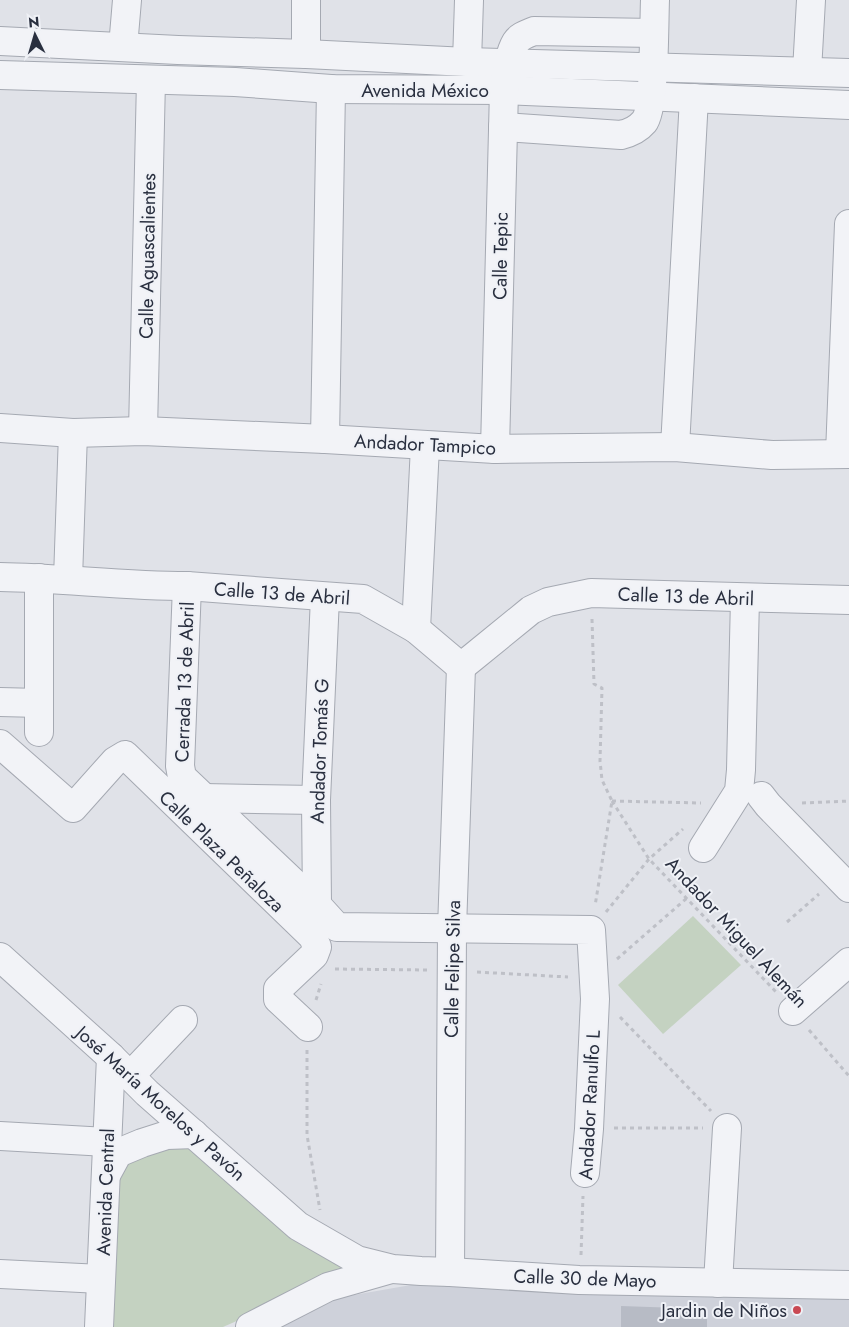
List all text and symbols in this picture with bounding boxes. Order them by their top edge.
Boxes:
north arrow [10,10,60,60]
text: N [27,12,40,32]
street label: Avenida México [361,77,489,104]
street label: Calle Aguascalientes [133,173,162,339]
street label: Calle Tepic [486,212,515,300]
street label: Andador Tampico [353,427,497,462]
street label: Calle 13 de Abril [213,575,351,612]
street label: Calle 13 de Abril [617,581,755,612]
street label: Cerrada 13 de Abril [168,601,201,763]
street label: Andador Tomás G [303,678,336,824]
street label: Calle Plaza Peñaloza [153,784,290,918]
street label: Andador Miguel Alemán [659,851,814,1014]
street label: Calle Felipe Silva [438,900,467,1038]
street label: José María Morelos y Pavón [68,1018,252,1187]
street label: Andador Ranulfo L [572,1029,607,1181]
street label: Avenida Central [90,1128,121,1256]
street label: Calle 30 de Mayo [513,1263,657,1294]
place label: Jardin de Niños [658,1297,787,1324]
marker: Jardin de Niños [791,1304,803,1316]

